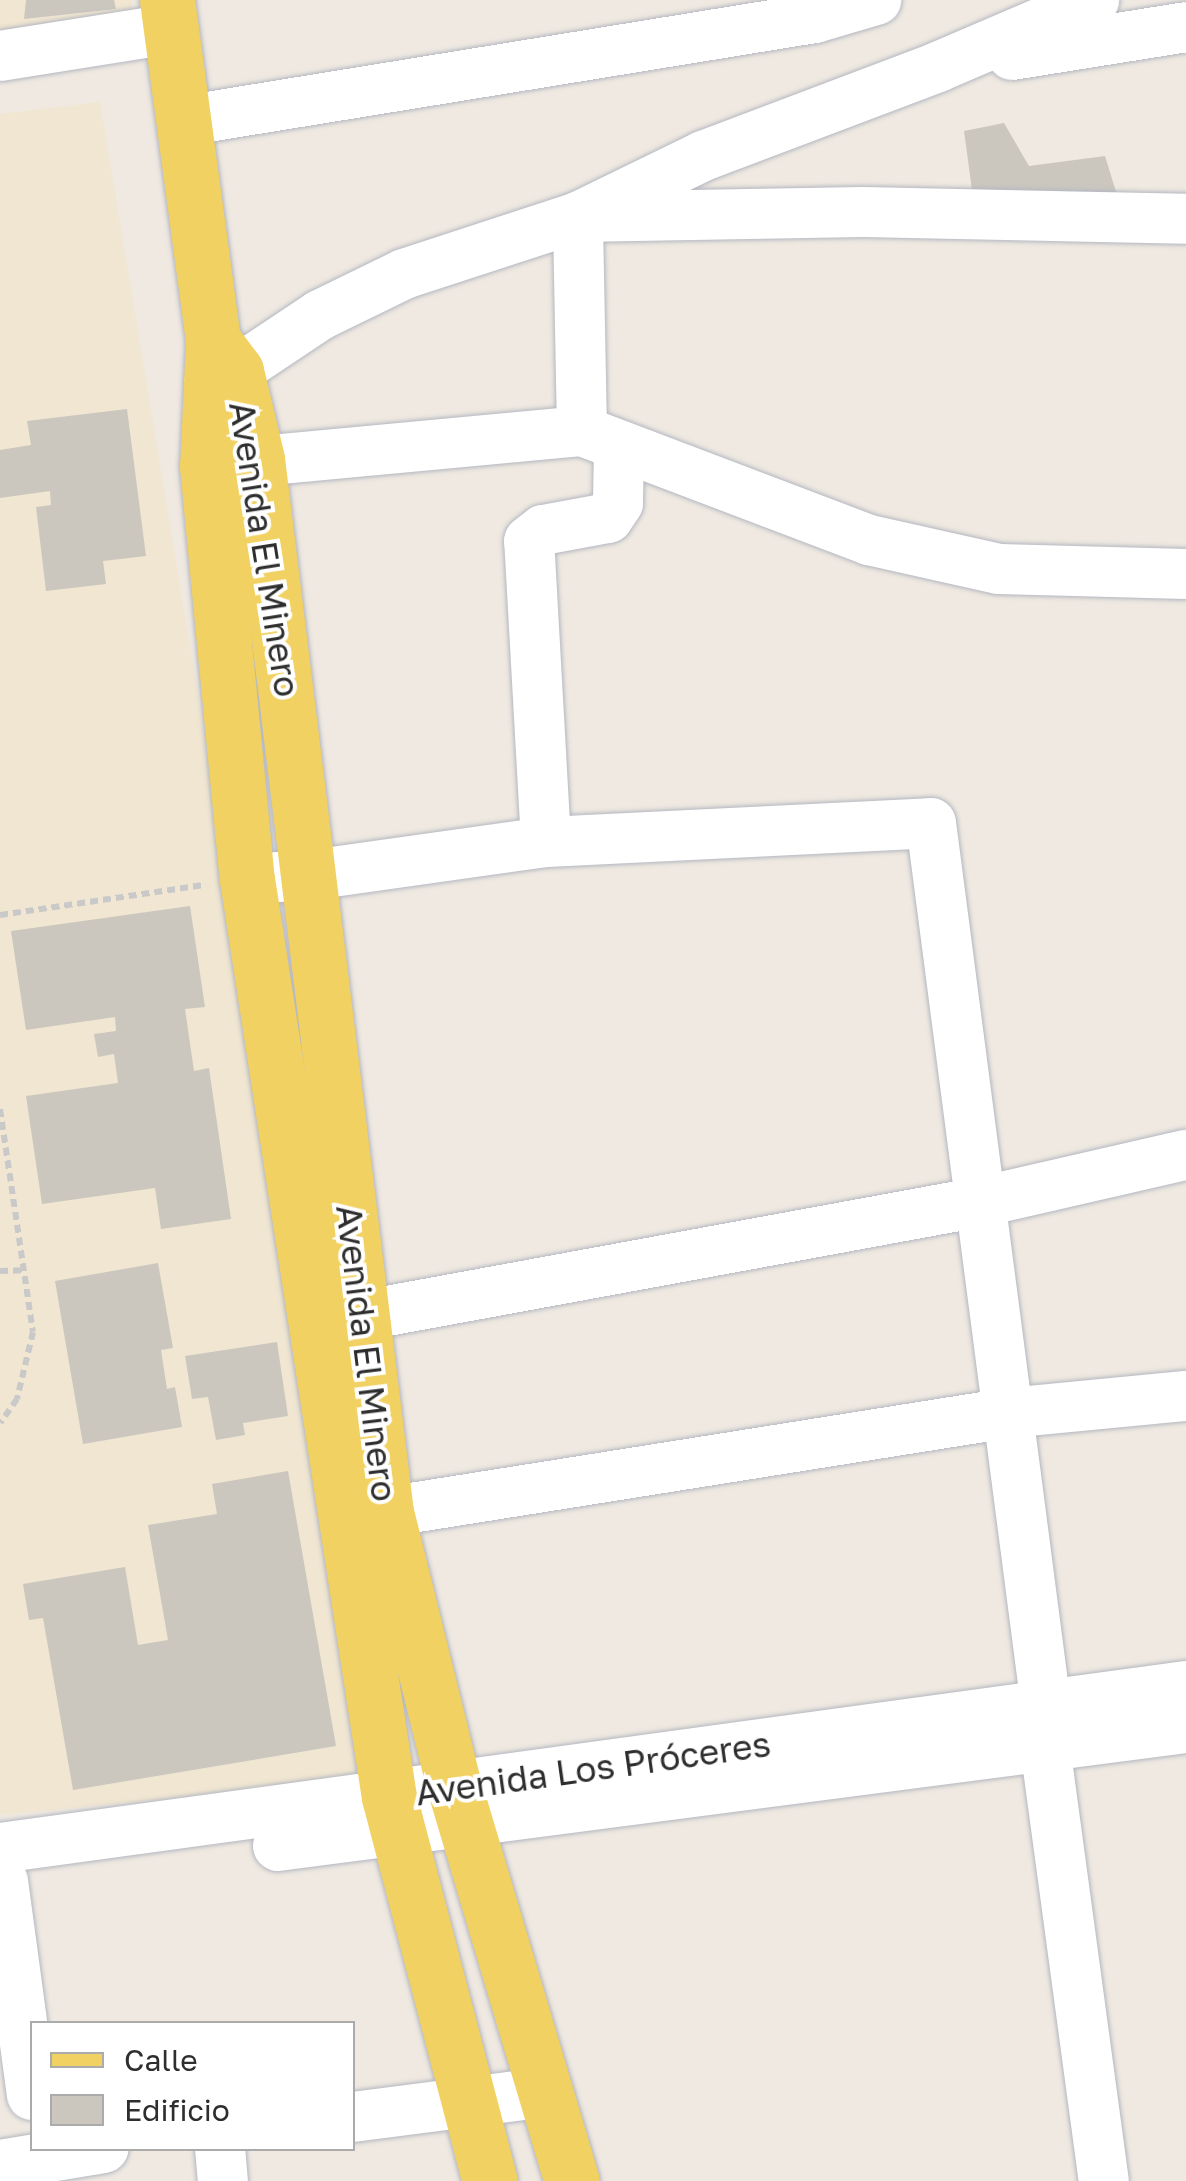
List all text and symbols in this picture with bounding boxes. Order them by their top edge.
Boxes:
street label: Avenida El Minero [221,398,309,700]
street label: Avenida El Minero [328,1202,406,1504]
street label: Avenida Los Próceres [413,1722,773,1814]
legend [30,2021,355,2151]
text: Calle [124,2042,198,2078]
text: Edificio [124,2092,230,2128]

